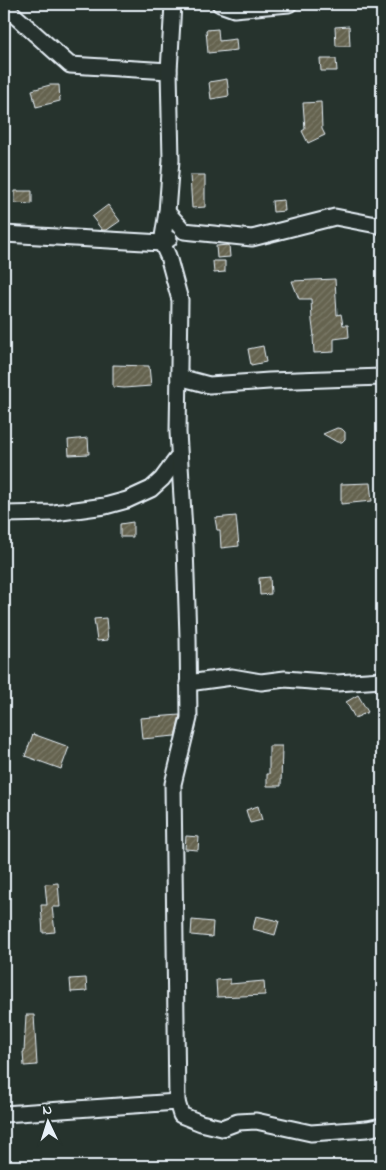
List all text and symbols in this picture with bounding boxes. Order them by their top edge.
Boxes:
north arrow [22,1098,72,1148]
text: N [42,1100,53,1121]

